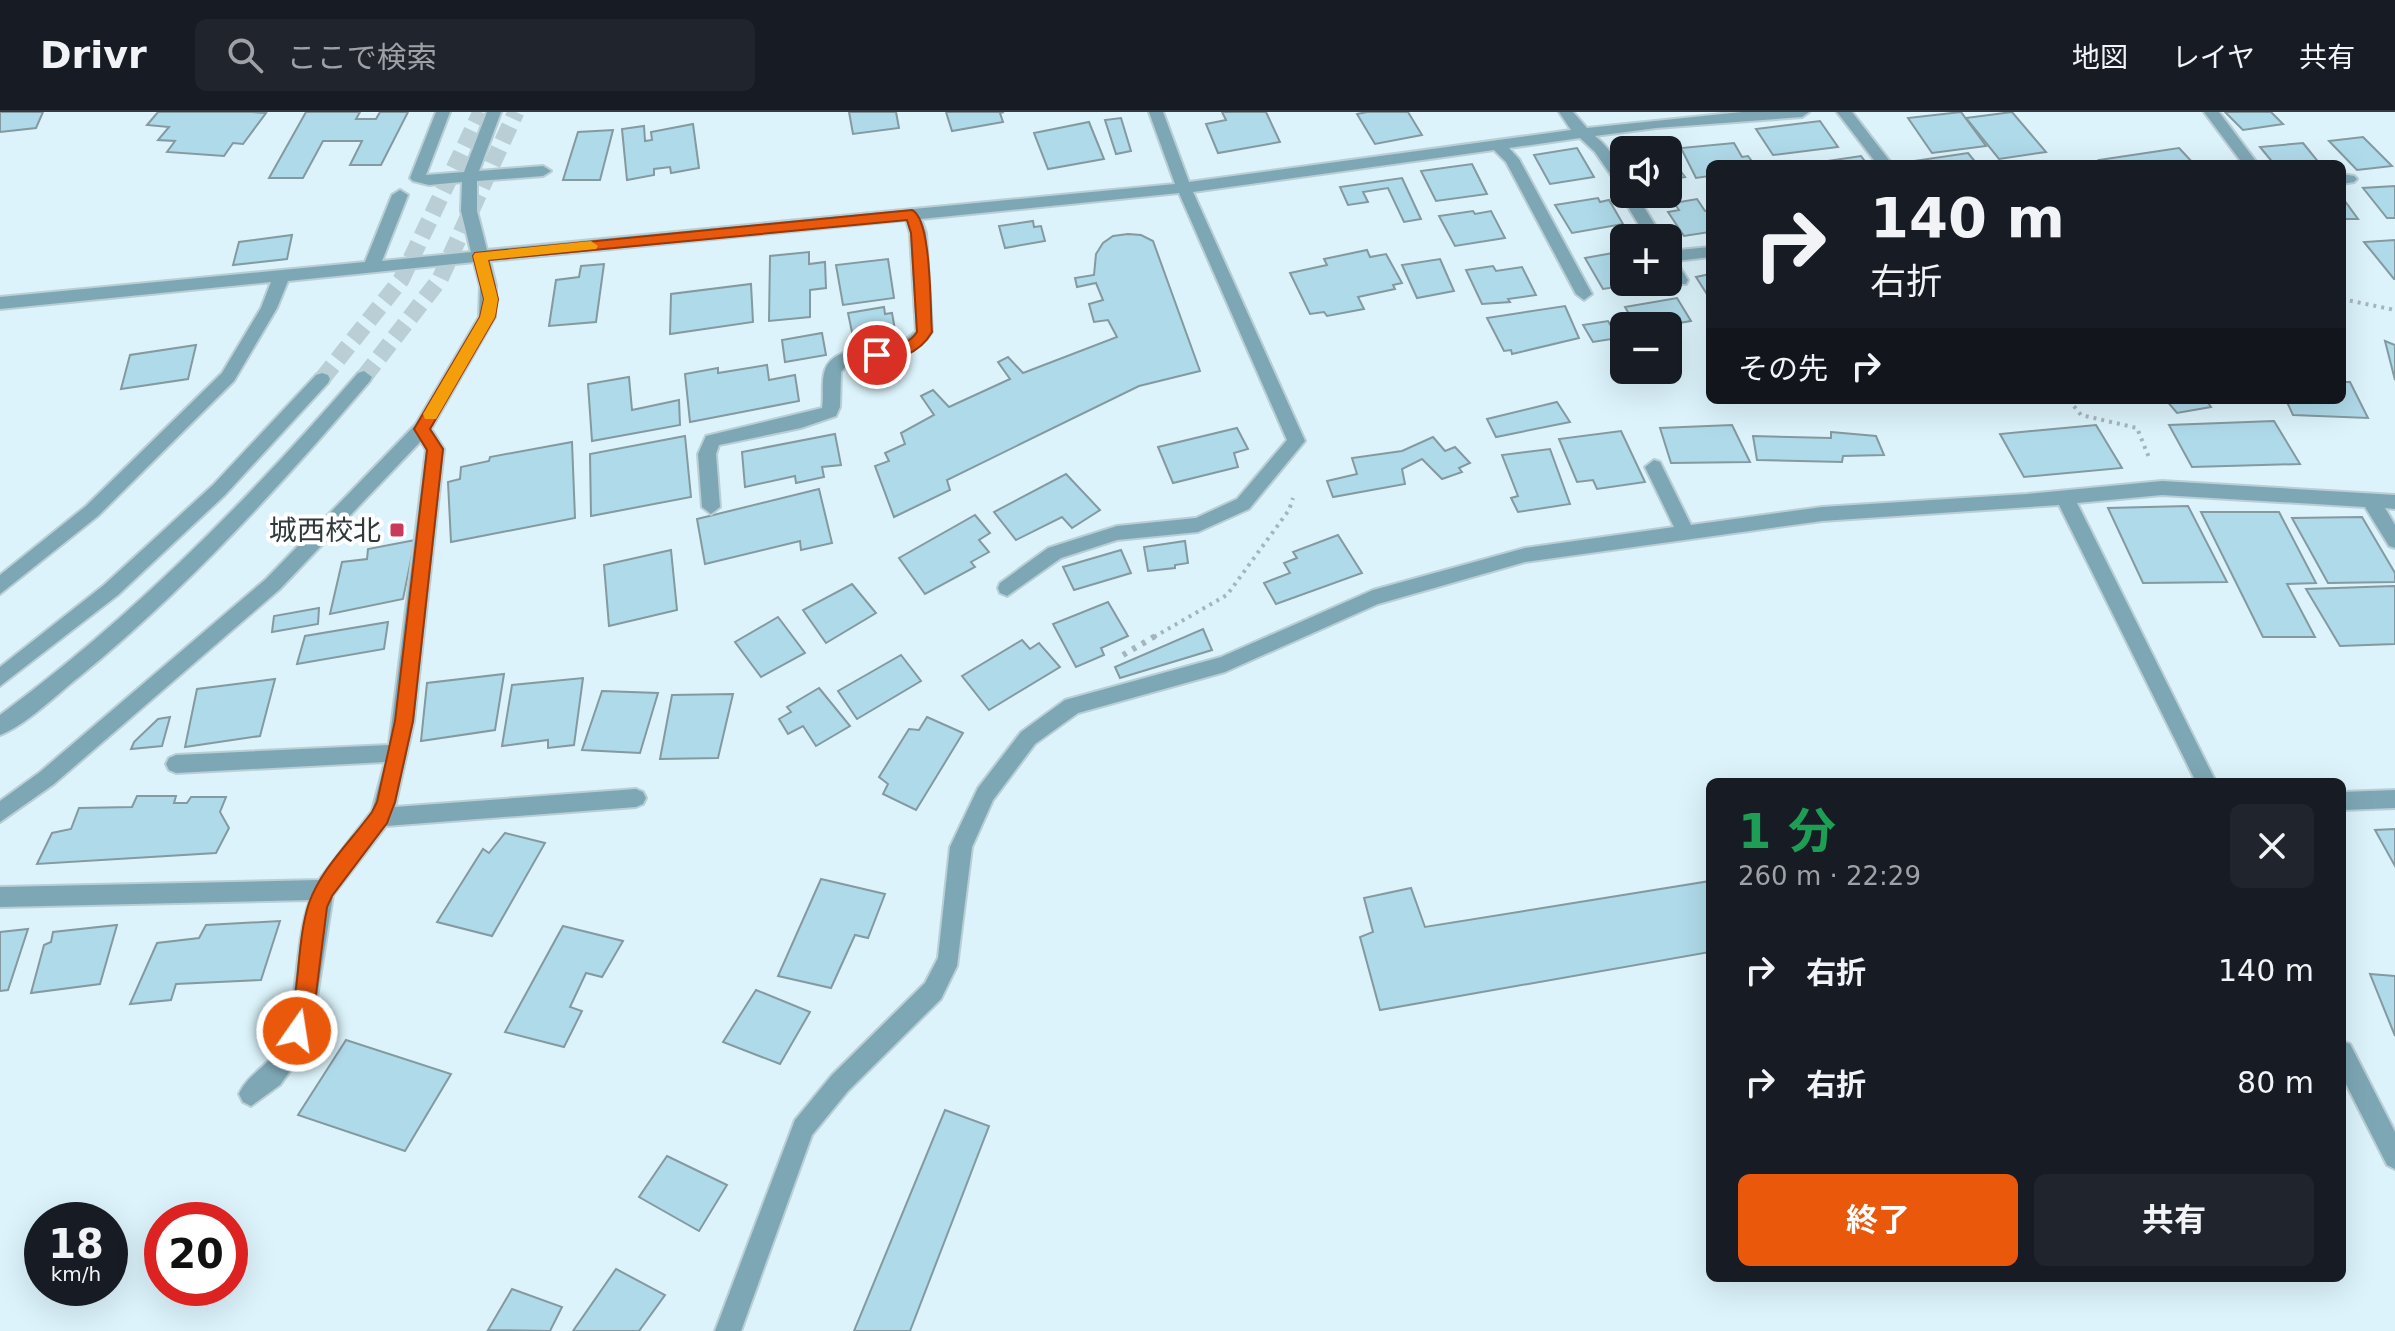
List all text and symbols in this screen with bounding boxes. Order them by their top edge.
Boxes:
search box [195,19,755,91]
text: Drivr [40,33,147,77]
icon: search [223,33,267,77]
text: ここで検索 [287,40,437,75]
text: 地図 [2072,41,2128,74]
text: レイヤ [2172,41,2255,74]
text: 共有 [2299,41,2355,74]
map controls [1610,136,1682,384]
button: sound [1610,136,1682,208]
text: 140 m [1870,185,2065,250]
icon: right [1738,192,1842,296]
button: + [1610,224,1682,296]
text: 右折 [1870,261,1942,302]
button: − [1610,312,1682,384]
pin [843,321,911,389]
icon: arrive [855,333,899,377]
icon: right [1844,344,1888,388]
text: その先 [1738,351,1828,386]
place label: 城西校北 [269,514,381,547]
marker: 城西校北 [388,521,406,539]
text: 1 分 [1738,803,1836,859]
button: close [2230,804,2314,888]
text: 260 m · 22:29 [1738,861,1921,891]
icon: right [1738,948,1782,992]
text: 140 m [2218,953,2314,988]
text: 右折 [1806,955,1866,990]
position arrow [255,989,339,1073]
icon: right [1738,1060,1782,1104]
text: 80 m [2237,1065,2314,1100]
text: 右折 [1806,1067,1866,1102]
button: 終了 [1738,1174,2018,1266]
button: 共有 [2034,1174,2314,1266]
speed limit sign: 20 [144,1202,248,1306]
text: 18 [48,1221,104,1267]
text: km/h [51,1262,101,1286]

